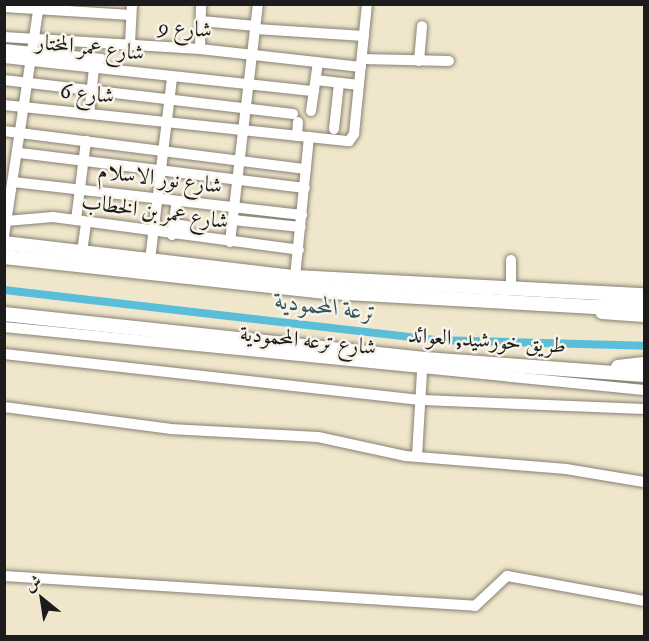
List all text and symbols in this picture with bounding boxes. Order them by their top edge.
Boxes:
street label: شارع 9 [157,14,213,44]
street label: شارع عمر المختار [35,29,145,67]
street label: شارع 6 [59,78,115,110]
street label: شارع نور الاسلام [97,158,223,200]
street label: شارع عمر بن الخطاب [80,189,230,235]
water label: ترعة المحمودية [273,287,379,329]
street label: شارع ترعه المحمودية [239,321,377,361]
street label: طريق خورشيد, العوائد [407,322,567,360]
north arrow [12,569,72,629]
text: ش [21,571,45,596]

